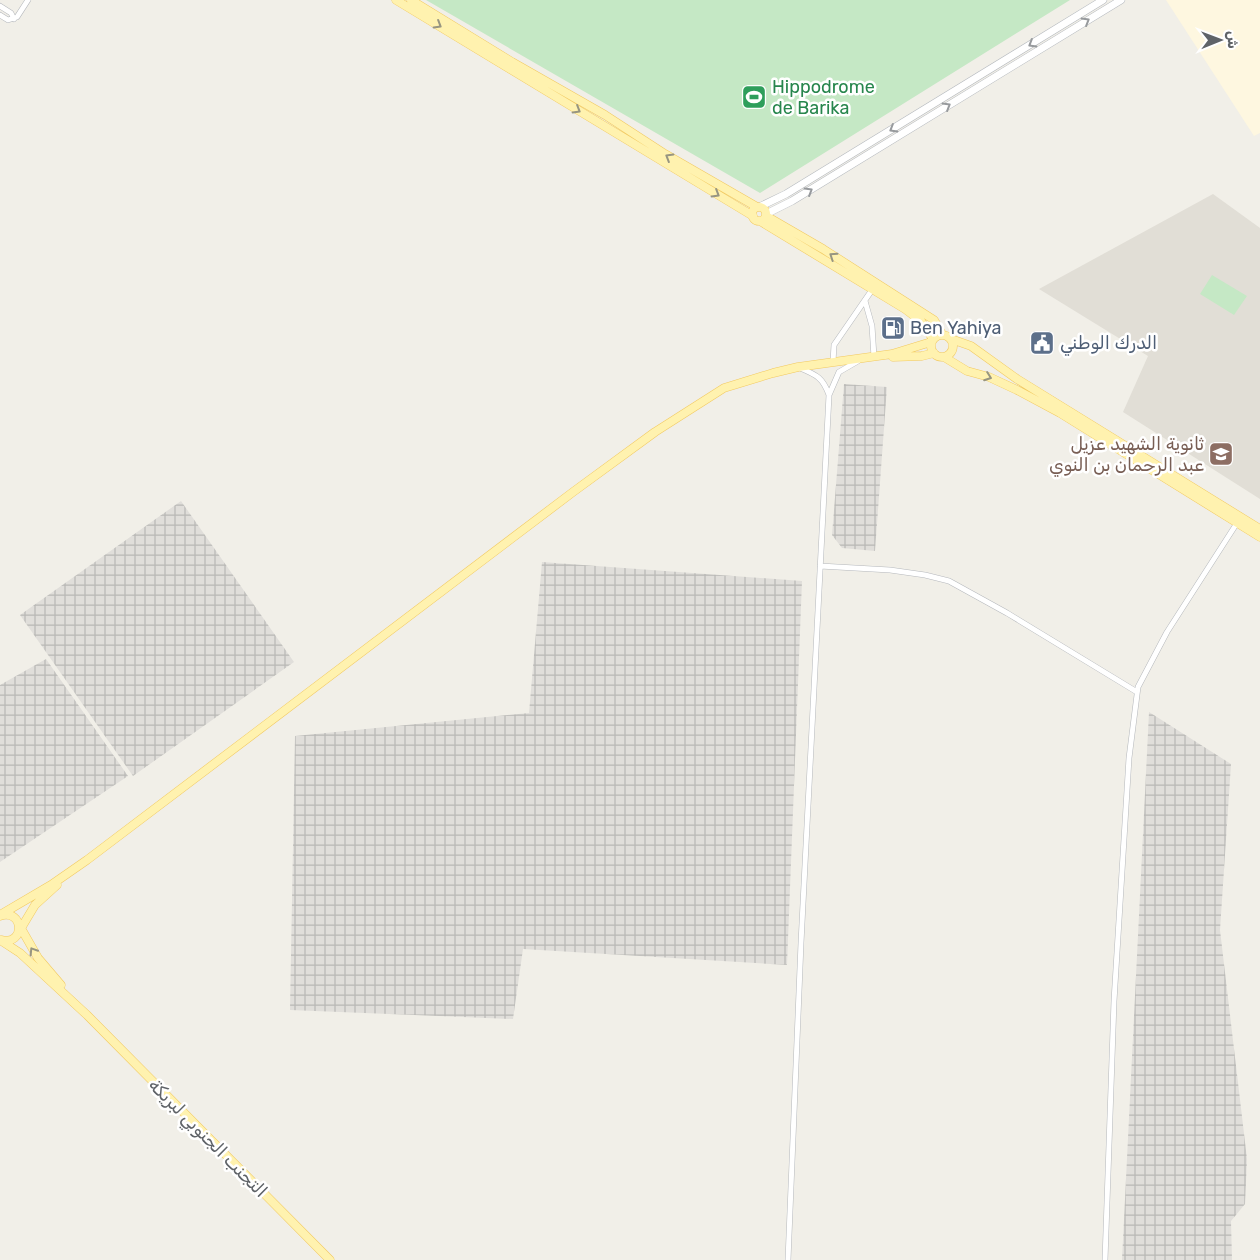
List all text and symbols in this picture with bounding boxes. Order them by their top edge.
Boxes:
north arrow [1195,15,1245,65]
one-way arrow [1081,18,1090,28]
one-way arrow [432,19,441,29]
text: ش [1224,31,1241,49]
one-way arrow [1028,37,1037,47]
place label: Hippodrome de Barika [772,76,875,119]
sports icon: Hippodrome de Barika [741,84,767,110]
one-way arrow [571,103,580,113]
one-way arrow [942,103,951,113]
one-way arrow [890,122,899,132]
one-way arrow [666,153,675,163]
one-way arrow [710,188,719,197]
one-way arrow [803,188,812,198]
one-way arrow [830,253,839,262]
fuel station icon: Ben Yahiya [880,315,906,341]
place label: Ben Yahiya [910,317,1002,339]
public building icon: الدرك الوطني [1029,330,1055,356]
place label: الدرك الوطني [1060,332,1157,356]
one-way arrow [983,371,992,381]
place label: ثانوية الشهيد عزيل عبد الرحمان بن النوي [1049,433,1204,477]
school or university icon: ثانوية الشهيد عزيل عبد الرحمان بن النوي [1208,441,1234,467]
one-way arrow [30,948,40,957]
street label: التجنب الجنوبي لبريكة [143,1074,272,1203]

